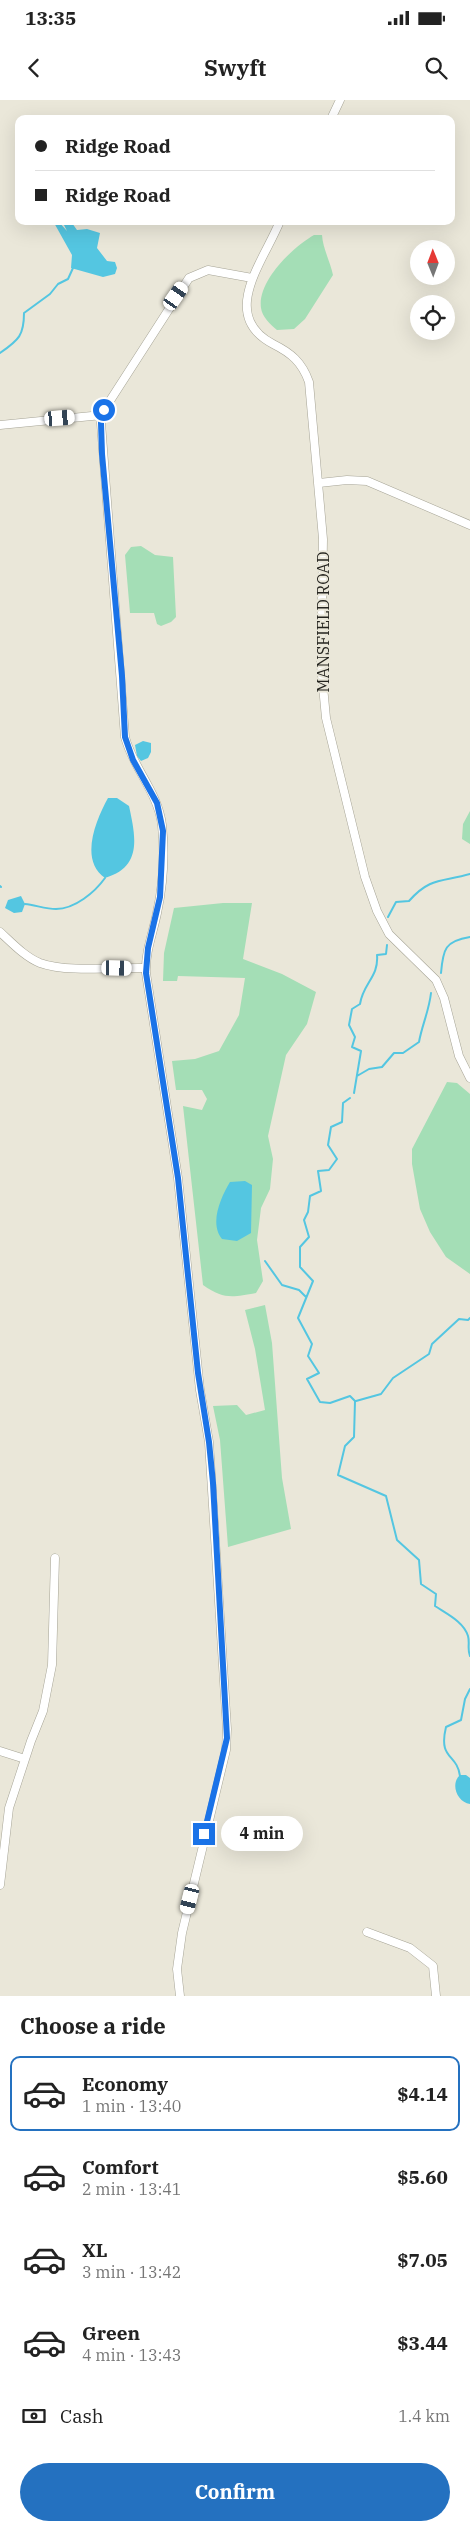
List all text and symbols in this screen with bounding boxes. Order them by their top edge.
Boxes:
text: 13:35 [25,6,76,30]
text: Swyft [204,53,266,82]
icon: back [20,54,48,82]
icon: search [422,54,450,82]
text: Ridge Road [65,134,171,158]
text: Ridge Road [65,183,171,207]
north arrow [410,240,455,285]
map controls [410,240,455,340]
car [161,279,190,313]
button: locate [410,295,455,340]
route start [93,399,115,421]
car [44,409,75,427]
street label: MANSFIELD ROAD [313,551,333,693]
car [101,960,132,976]
callout: 4 min [222,1816,304,1852]
route end [193,1823,215,1845]
text: 4 min [240,1823,284,1843]
car [179,1883,200,1915]
text: Choose a ride [20,2011,166,2040]
icon: car [22,2071,67,2116]
text: Economy [82,2072,168,2096]
text: $4.14 [397,2082,448,2106]
text: 1 min · 13:40 [82,2096,181,2116]
icon: car [22,2154,67,2199]
text: Comfort [82,2155,159,2179]
text: $5.60 [397,2165,448,2189]
text: 2 min · 13:41 [82,2179,181,2199]
icon: car [22,2237,67,2282]
text: XL [82,2238,108,2262]
text: $7.05 [397,2248,448,2272]
text: 3 min · 13:42 [82,2262,181,2282]
icon: car [22,2320,67,2365]
text: Green [82,2321,140,2345]
text: $3.44 [397,2331,448,2355]
text: 4 min · 13:43 [82,2345,181,2365]
icon: cash [20,2402,48,2430]
text: Cash [60,2404,104,2428]
text: 1.4 km [398,2406,450,2426]
button: Confirm [20,2463,450,2521]

